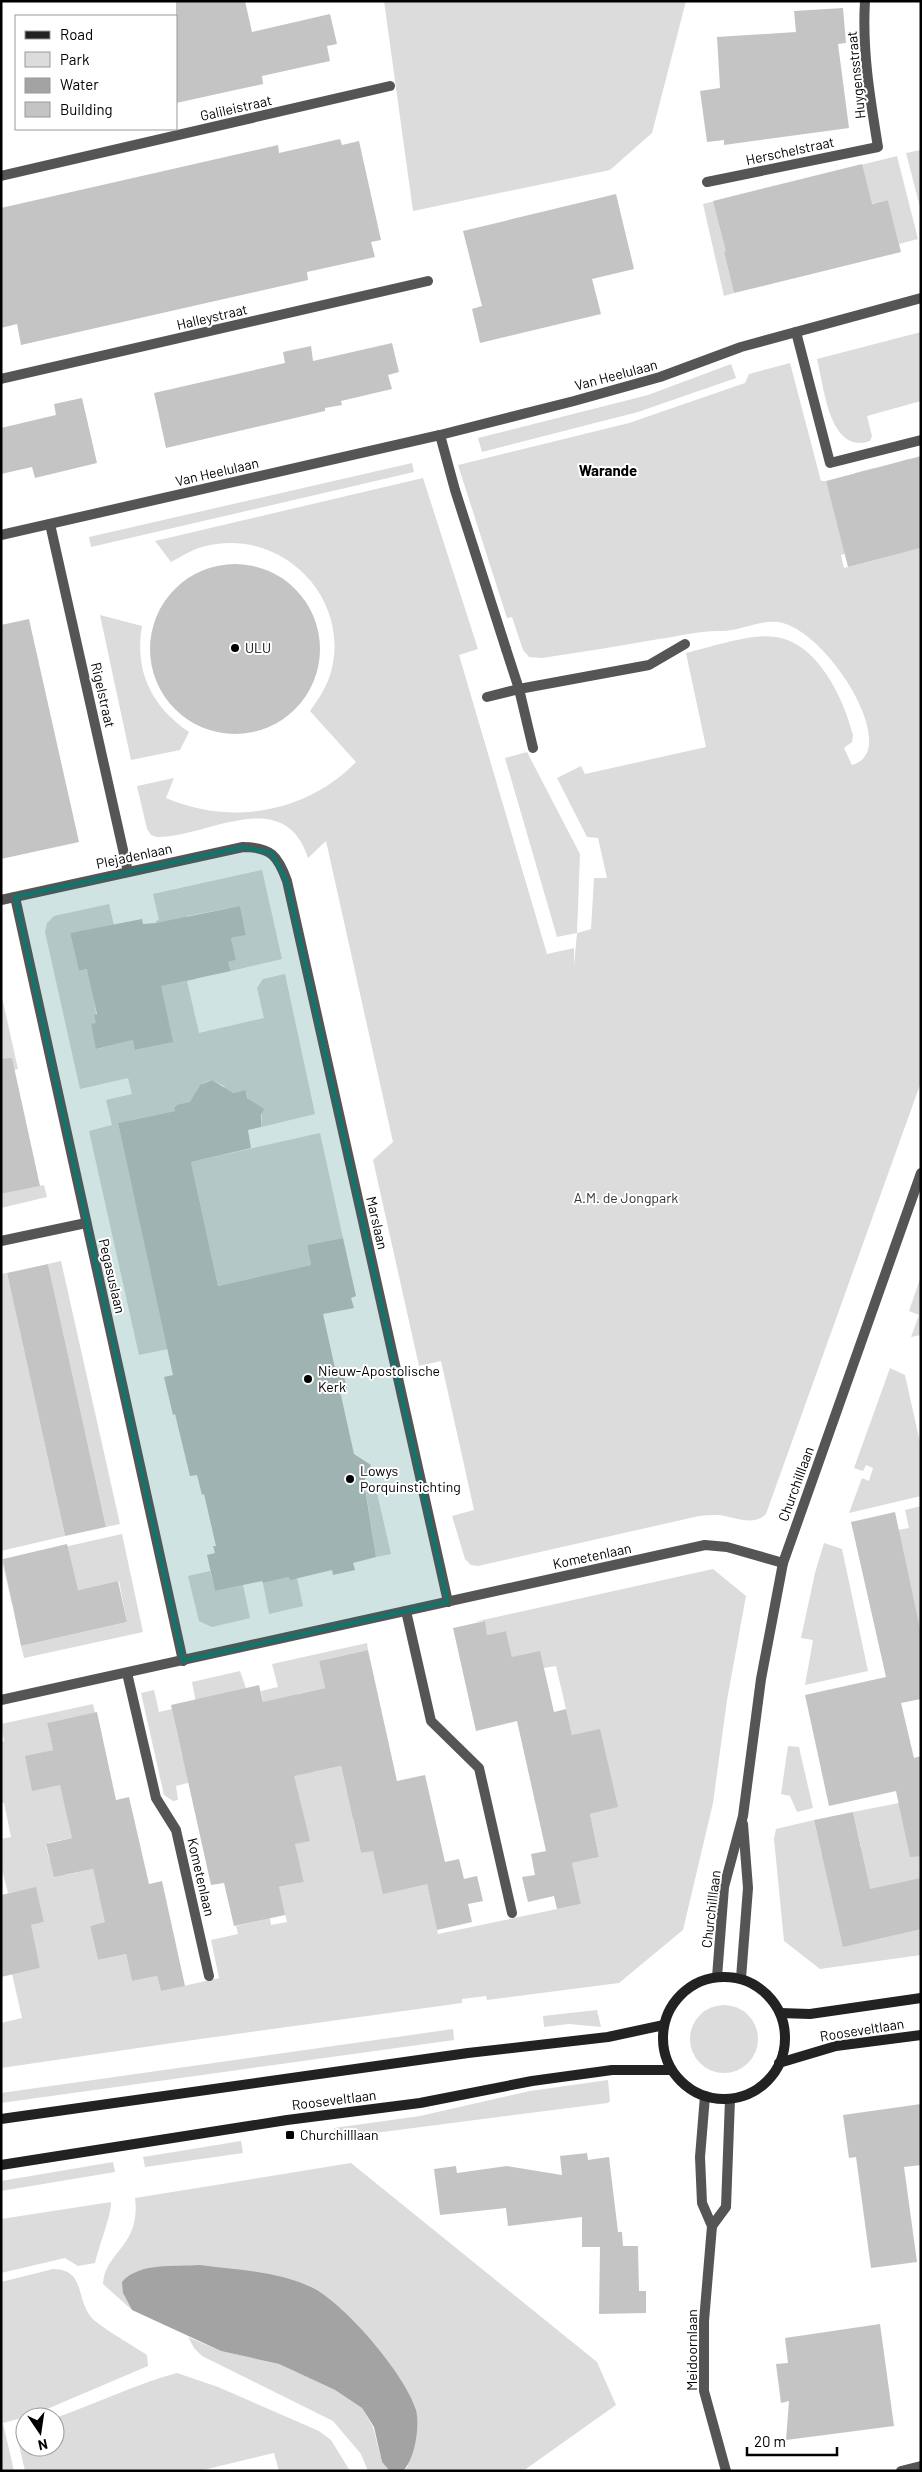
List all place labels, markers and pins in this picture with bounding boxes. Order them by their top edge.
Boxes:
place label: ULU [245,639,271,656]
marker: ULU [229,642,241,654]
place label: Nieuw-Apostolische Kerk [318,1362,440,1395]
marker: Nieuw-Apostolische Kerk [302,1373,314,1385]
place label: Lowys Porquinstichting [360,1462,461,1495]
marker: Lowys Porquinstichting [344,1473,356,1485]
place label: Churchilllaan [300,2126,378,2143]
marker: Churchilllaan [284,2129,296,2141]

